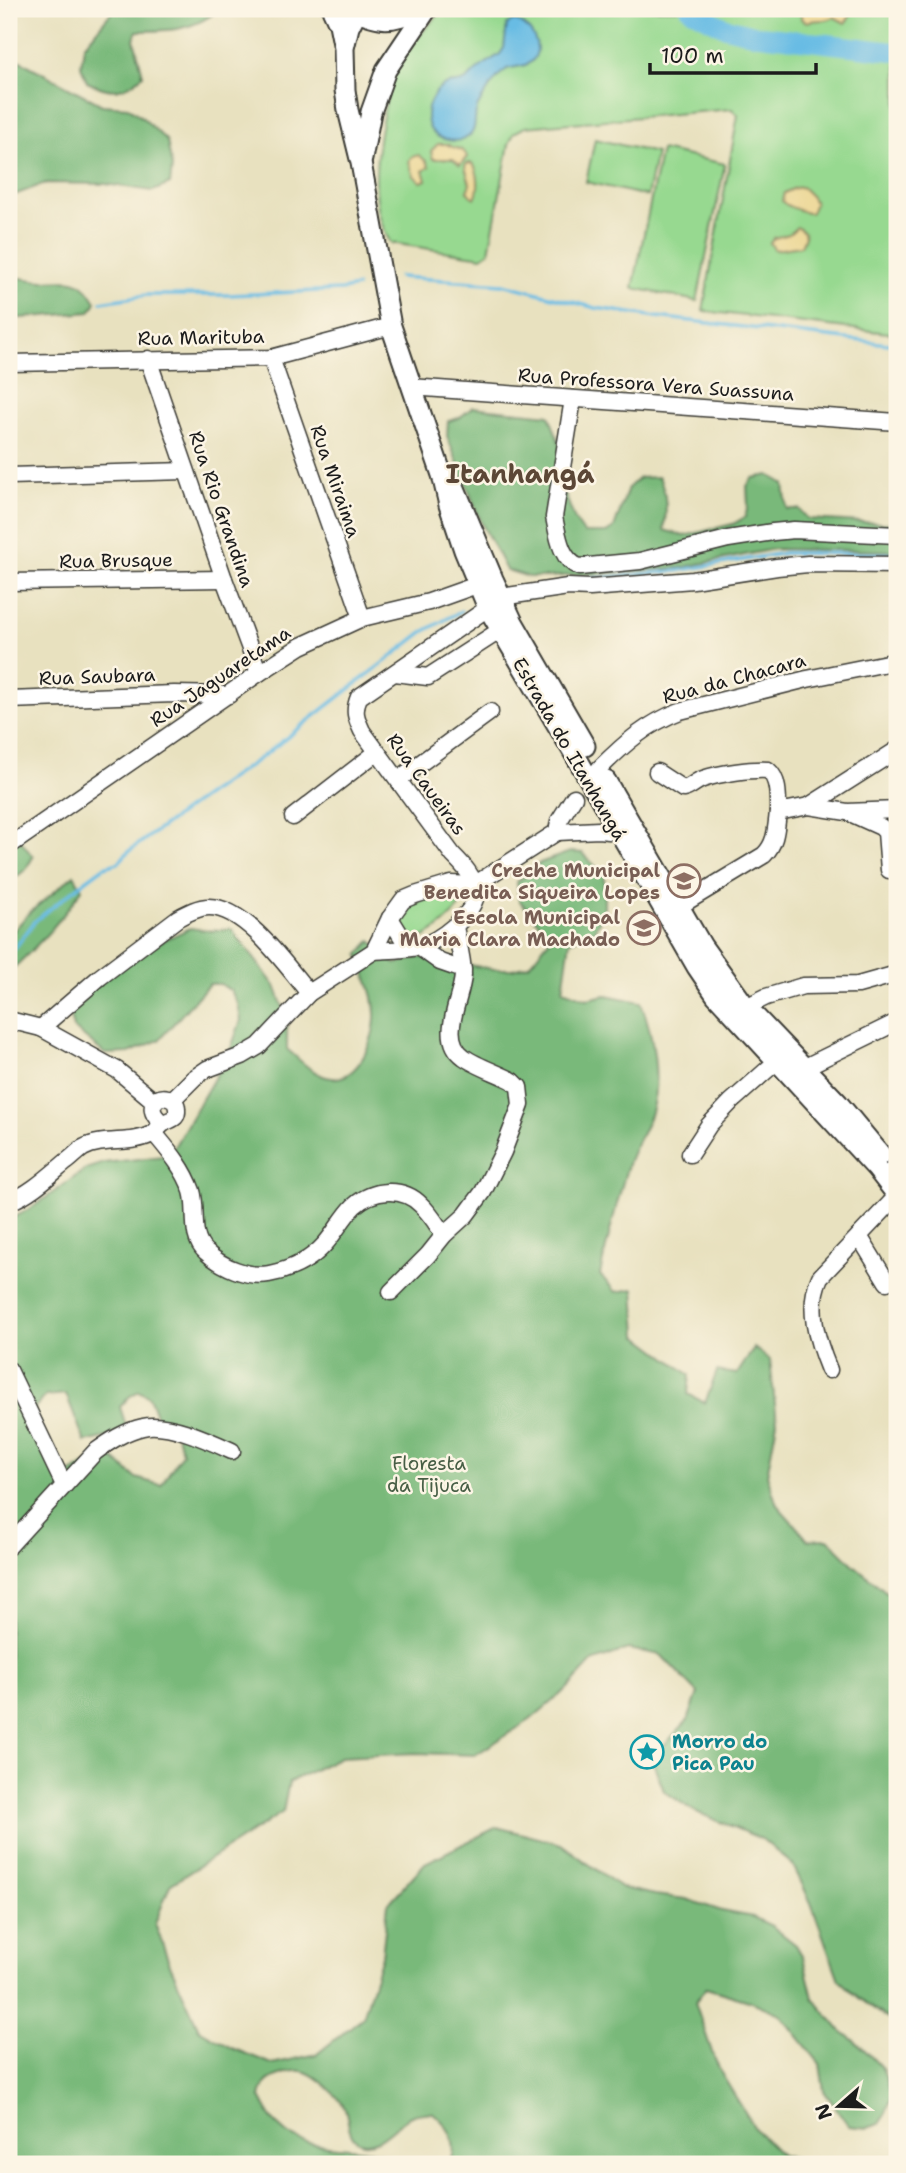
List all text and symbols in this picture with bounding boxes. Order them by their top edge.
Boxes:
scale bar [650,32,817,76]
text: 100 m [661,42,724,70]
street label: Rua Marituba [137,324,265,351]
street label: Rua Professora Vera Suassuna [517,362,795,407]
street label: Rua Miraima [305,421,367,541]
street label: Rua Rio Grandina [183,428,260,591]
district label: Itanhangá [445,456,595,491]
street label: Rua Brusque [59,547,173,574]
street label: Rua Jaguaretama [145,620,296,733]
street label: Rua da Chacara [660,647,809,710]
street label: Estrada do Itanhangá [507,653,632,846]
street label: Rua Saubara [38,662,156,691]
street label: Rua Caueiras [381,728,472,840]
place label: Creche Municipal Benedita Siqueira Lopes [424,858,660,905]
school or university icon: Creche Municipal Benedita Siqueira Lopes [665,862,703,900]
place label: Escola Municipal Maria Clara Machado [400,905,620,952]
school or university icon: Escola Municipal Maria Clara Machado [625,909,663,947]
park label: Floresta da Tijuca [387,1451,471,1498]
place label: Morro do Pica Pau [672,1729,767,1776]
place icon: Morro do Pica Pau [628,1733,666,1771]
north arrow [804,2072,874,2142]
text: N [809,2100,838,2123]

